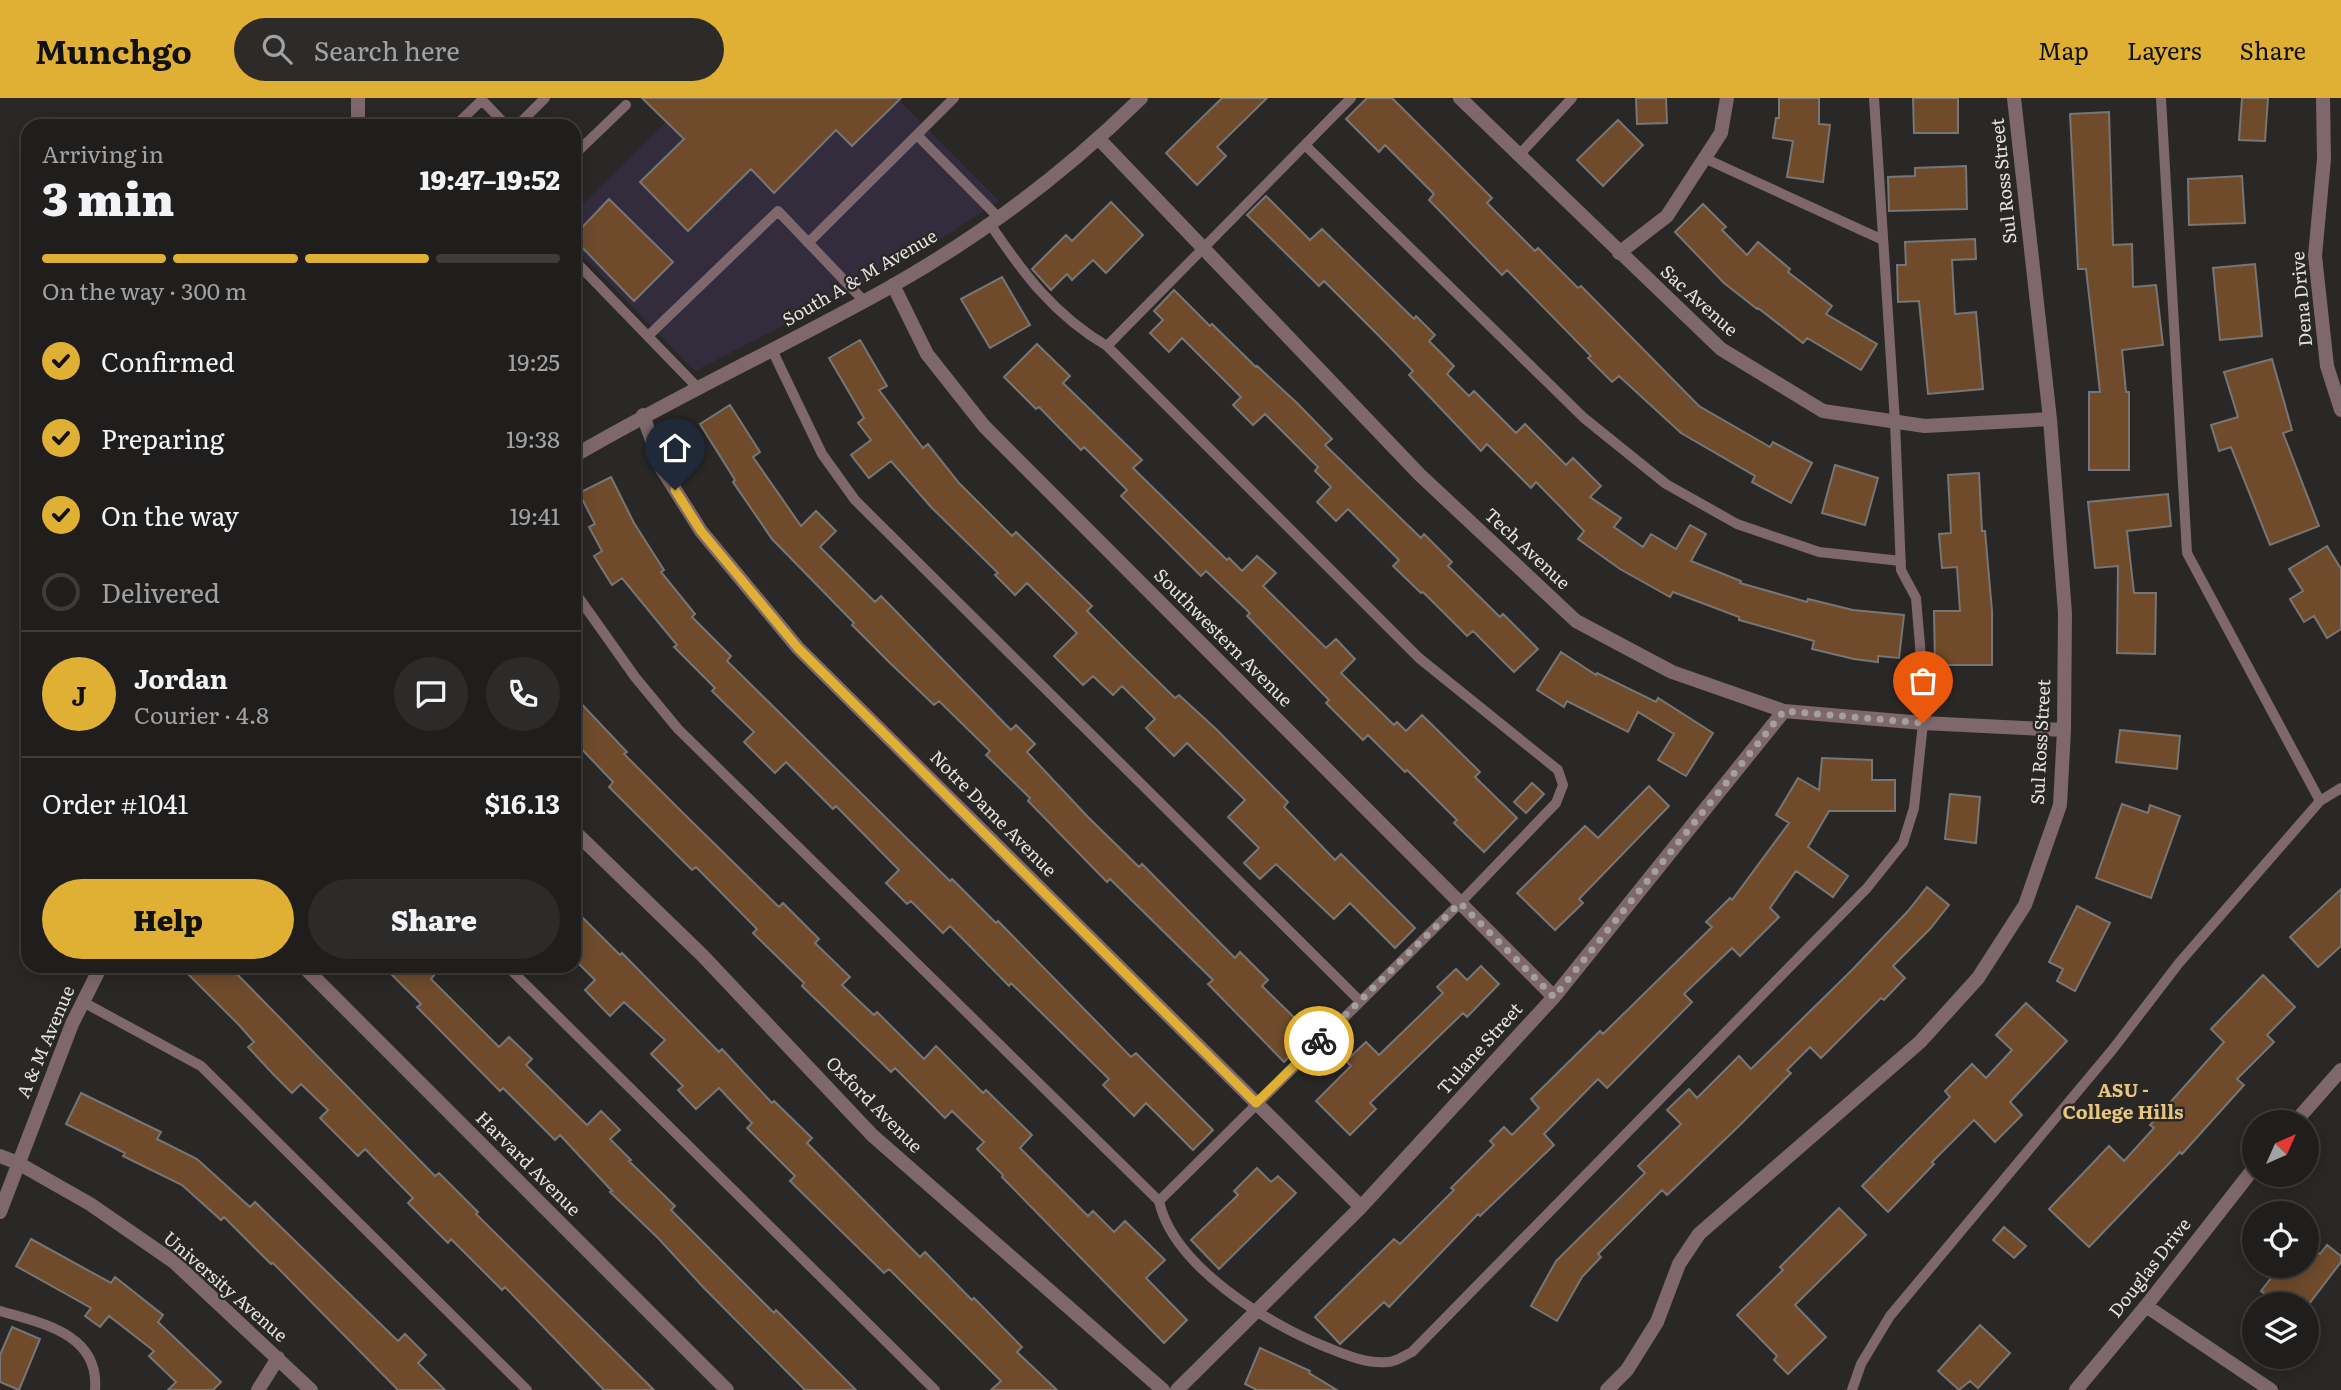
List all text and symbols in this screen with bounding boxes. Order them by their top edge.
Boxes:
search box [234,18,724,81]
text: Munchgo [35,25,192,74]
icon: search [258,30,296,68]
text: Search here [314,30,460,69]
text: Map [2038,32,2089,67]
text: Layers [2127,32,2201,67]
text: Share [2239,32,2306,67]
street label: Sul Ross Street [1982,116,2023,245]
text: Arriving in [42,136,164,170]
text: 19:47–19:52 [420,159,560,198]
text: 3 min [42,162,174,230]
street label: South A & M Avenue [777,221,942,332]
street label: Dena Drive [2283,250,2318,348]
street label: Sac Avenue [1655,258,1745,342]
text: On the way · 300 m [42,273,247,307]
text: Confirmed [101,341,235,380]
icon: check [42,342,80,380]
text: 19:25 [508,344,560,378]
text: Preparing [101,418,224,457]
pin [645,418,705,490]
icon: check [42,419,80,457]
text: 19:38 [506,421,560,455]
icon: home [656,429,694,467]
text: On the way [101,495,239,534]
icon: check [42,496,80,534]
text: 19:41 [509,498,560,532]
street label: Tech Avenue [1479,501,1577,595]
street label: Southwestern Avenue [1149,561,1300,712]
text: Delivered [101,572,220,611]
pin [1893,651,1953,723]
button: chat [394,657,468,731]
button: phone [486,657,560,731]
text: Jordan [134,658,228,697]
icon: bag [1904,662,1942,700]
text: J [72,675,86,714]
street label: Sul Ross Street [2023,678,2056,805]
text: Courier · 4.8 [134,697,269,731]
street label: Notre Dame Avenue [925,744,1063,882]
text: Order #1041 [42,783,188,822]
text: $16.13 [485,783,560,822]
button: Help [42,879,294,959]
button: Share [308,879,560,959]
street label: A & M Avenue [9,981,80,1102]
street label: Tulane Street [1430,995,1528,1100]
courier [1284,1006,1354,1076]
icon: bike [1300,1022,1338,1060]
street label: Oxford Avenue [821,1049,930,1158]
district label: ASU - College Hills [2062,1075,2184,1125]
street label: Harvard Avenue [470,1104,588,1222]
north arrow [2242,1110,2319,1186]
map controls [2242,1110,2319,1369]
button: locate [2242,1201,2319,1278]
street label: Douglas Drive [2101,1211,2196,1323]
street label: University Avenue [158,1224,294,1348]
button: layers [2242,1292,2319,1369]

